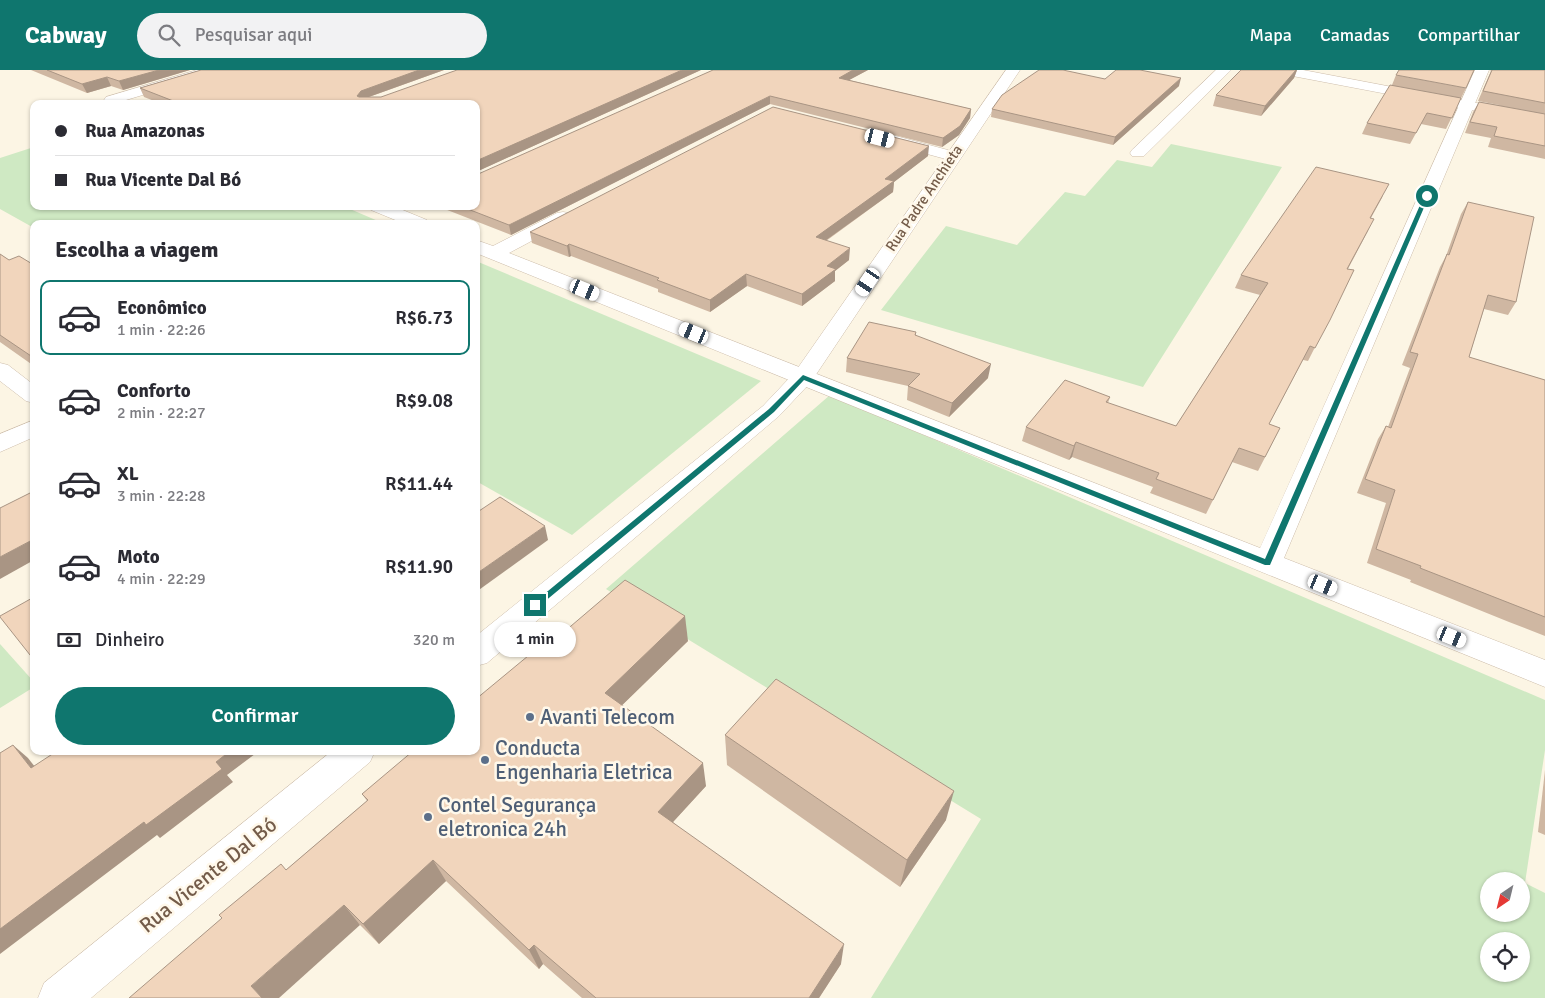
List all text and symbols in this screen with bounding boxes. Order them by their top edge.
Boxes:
search box [137,13,487,58]
text: Cabway [25,20,107,50]
icon: search [155,21,183,49]
text: Pesquisar aqui [195,23,313,47]
text: Mapa [1250,24,1292,46]
text: Camadas [1320,24,1390,46]
text: Compartilhar [1418,24,1520,46]
text: Rua Amazonas [85,119,205,143]
car [863,127,896,149]
street label: Rua Padre Anchieta [882,141,966,255]
text: Rua Vicente Dal Bó [85,168,241,192]
route start [1416,185,1438,207]
text: Escolha a viagem [55,236,219,263]
car [853,265,882,299]
car [568,277,601,303]
icon: car [57,295,102,340]
text: Econômico [117,296,207,320]
text: R$6.73 [395,306,453,330]
text: 1 min · 22:26 [117,320,206,340]
car [677,320,710,346]
icon: car [57,378,102,423]
text: Conforto [117,379,191,403]
text: R$9.08 [395,389,453,413]
text: 2 min · 22:27 [117,403,206,423]
icon: car [57,461,102,506]
text: XL [117,462,139,486]
text: R$11.44 [385,472,453,496]
text: 3 min · 22:28 [117,486,206,506]
icon: car [57,544,102,589]
text: Moto [117,545,160,569]
text: R$11.90 [385,555,453,579]
text: 4 min · 22:29 [117,569,206,589]
car [1306,572,1339,598]
route end [524,594,546,616]
callout: 1 min [494,622,576,658]
car [1435,624,1468,650]
icon: cash [55,626,83,654]
text: Dinheiro [95,628,164,652]
text: 1 min [516,629,554,649]
text: 320 m [413,630,455,650]
button: Confirmar [55,687,455,745]
place label: Avanti Telecom [540,704,675,730]
marker: Avanti Telecom [524,711,536,723]
place label: Conducta Engenharia Eletrica [495,735,673,785]
marker: Conducta Engenharia Eletrica [479,754,491,766]
place label: Contel Segurança eletronica 24h [438,792,596,842]
marker: Contel Segurança eletronica 24h [422,811,434,823]
street label: Rua Vicente Dal Bó [134,812,282,938]
north arrow [1480,872,1530,922]
map controls [1480,872,1530,982]
button: locate [1480,932,1530,982]

